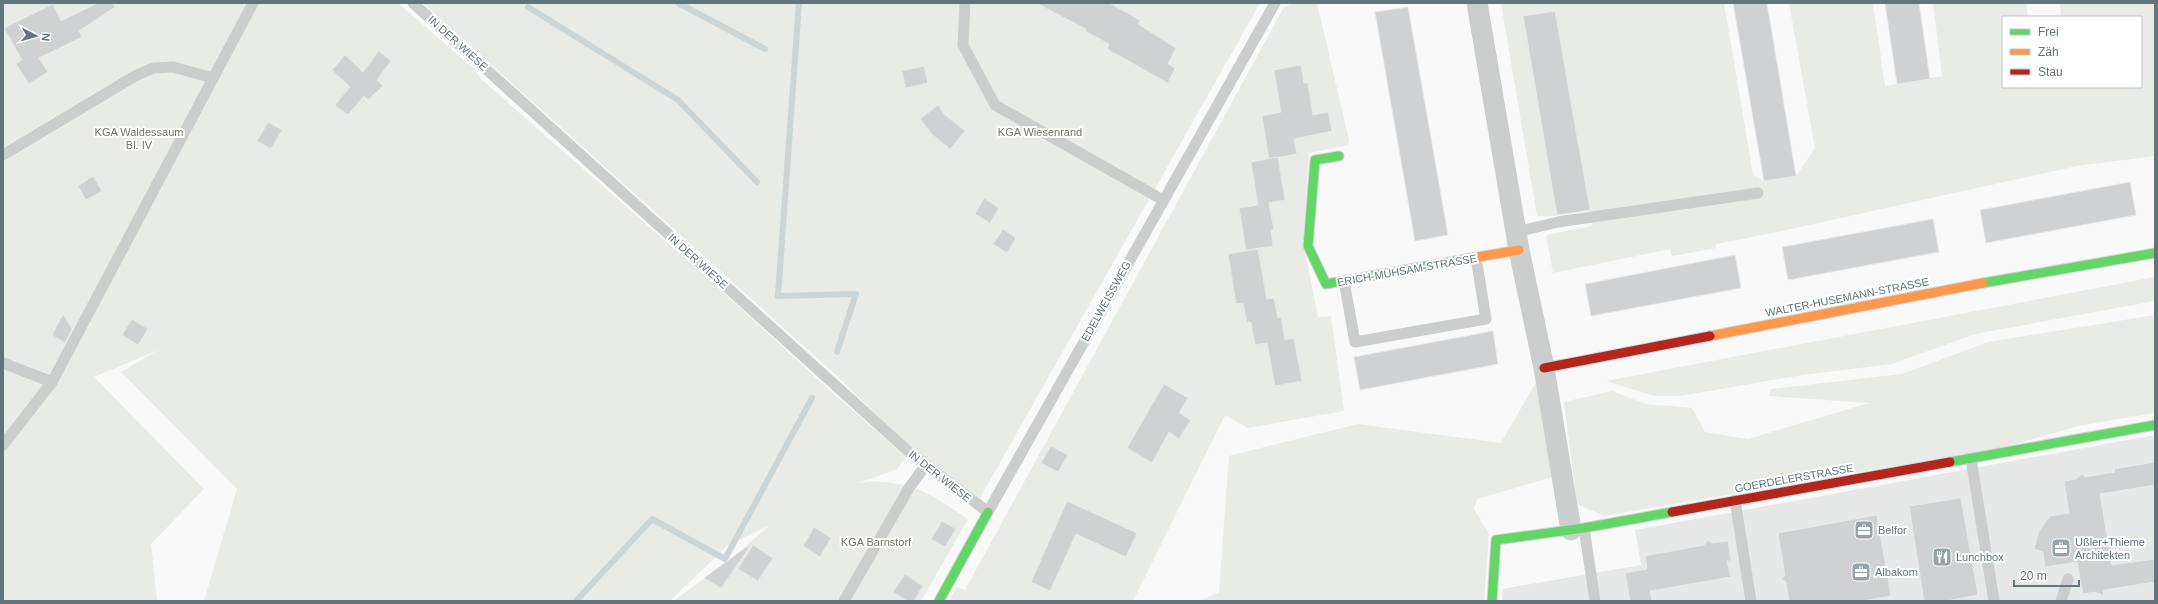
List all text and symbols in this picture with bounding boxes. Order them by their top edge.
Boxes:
street label: IN DER WIESE [426,13,490,73]
north arrow [16,16,56,56]
legend [2002,16,2142,88]
text: Frei [2038,25,2059,39]
text: N [40,32,52,42]
text: Zäh [2038,45,2059,59]
text: Stau [2038,65,2063,79]
park label: KGA Waldessaum Bl. IV [95,126,183,151]
park label: KGA Wiesenrand [998,126,1082,138]
street label: IN DER WIESE [666,231,730,291]
street label: ERICH-MÜHSAM-STRASSE [1336,252,1478,288]
street label: EDELWEISSWEG [1079,259,1133,343]
street label: WALTER-HUSEMANN-STRASSE [1764,275,1930,319]
street label: IN DER WIESE [906,448,974,504]
street label: GOERDELERSTRASSE [1734,462,1854,494]
office icon: Belfor [1853,519,1875,541]
place label: Belfor [1878,524,1907,536]
park label: KGA Barnstorf [841,536,912,548]
place label: Ußler+Thieme Architekten [2075,536,2145,561]
office icon: Ußler+Thieme Architekten [2050,537,2072,559]
restaurant icon: Lunchbox [1931,546,1953,568]
place label: Lunchbox [1956,551,2004,563]
office icon: Albakom [1850,561,1872,583]
scale bar [2014,562,2079,588]
place label: Albakom [1875,566,1918,578]
text: 20 m [2020,569,2047,583]

